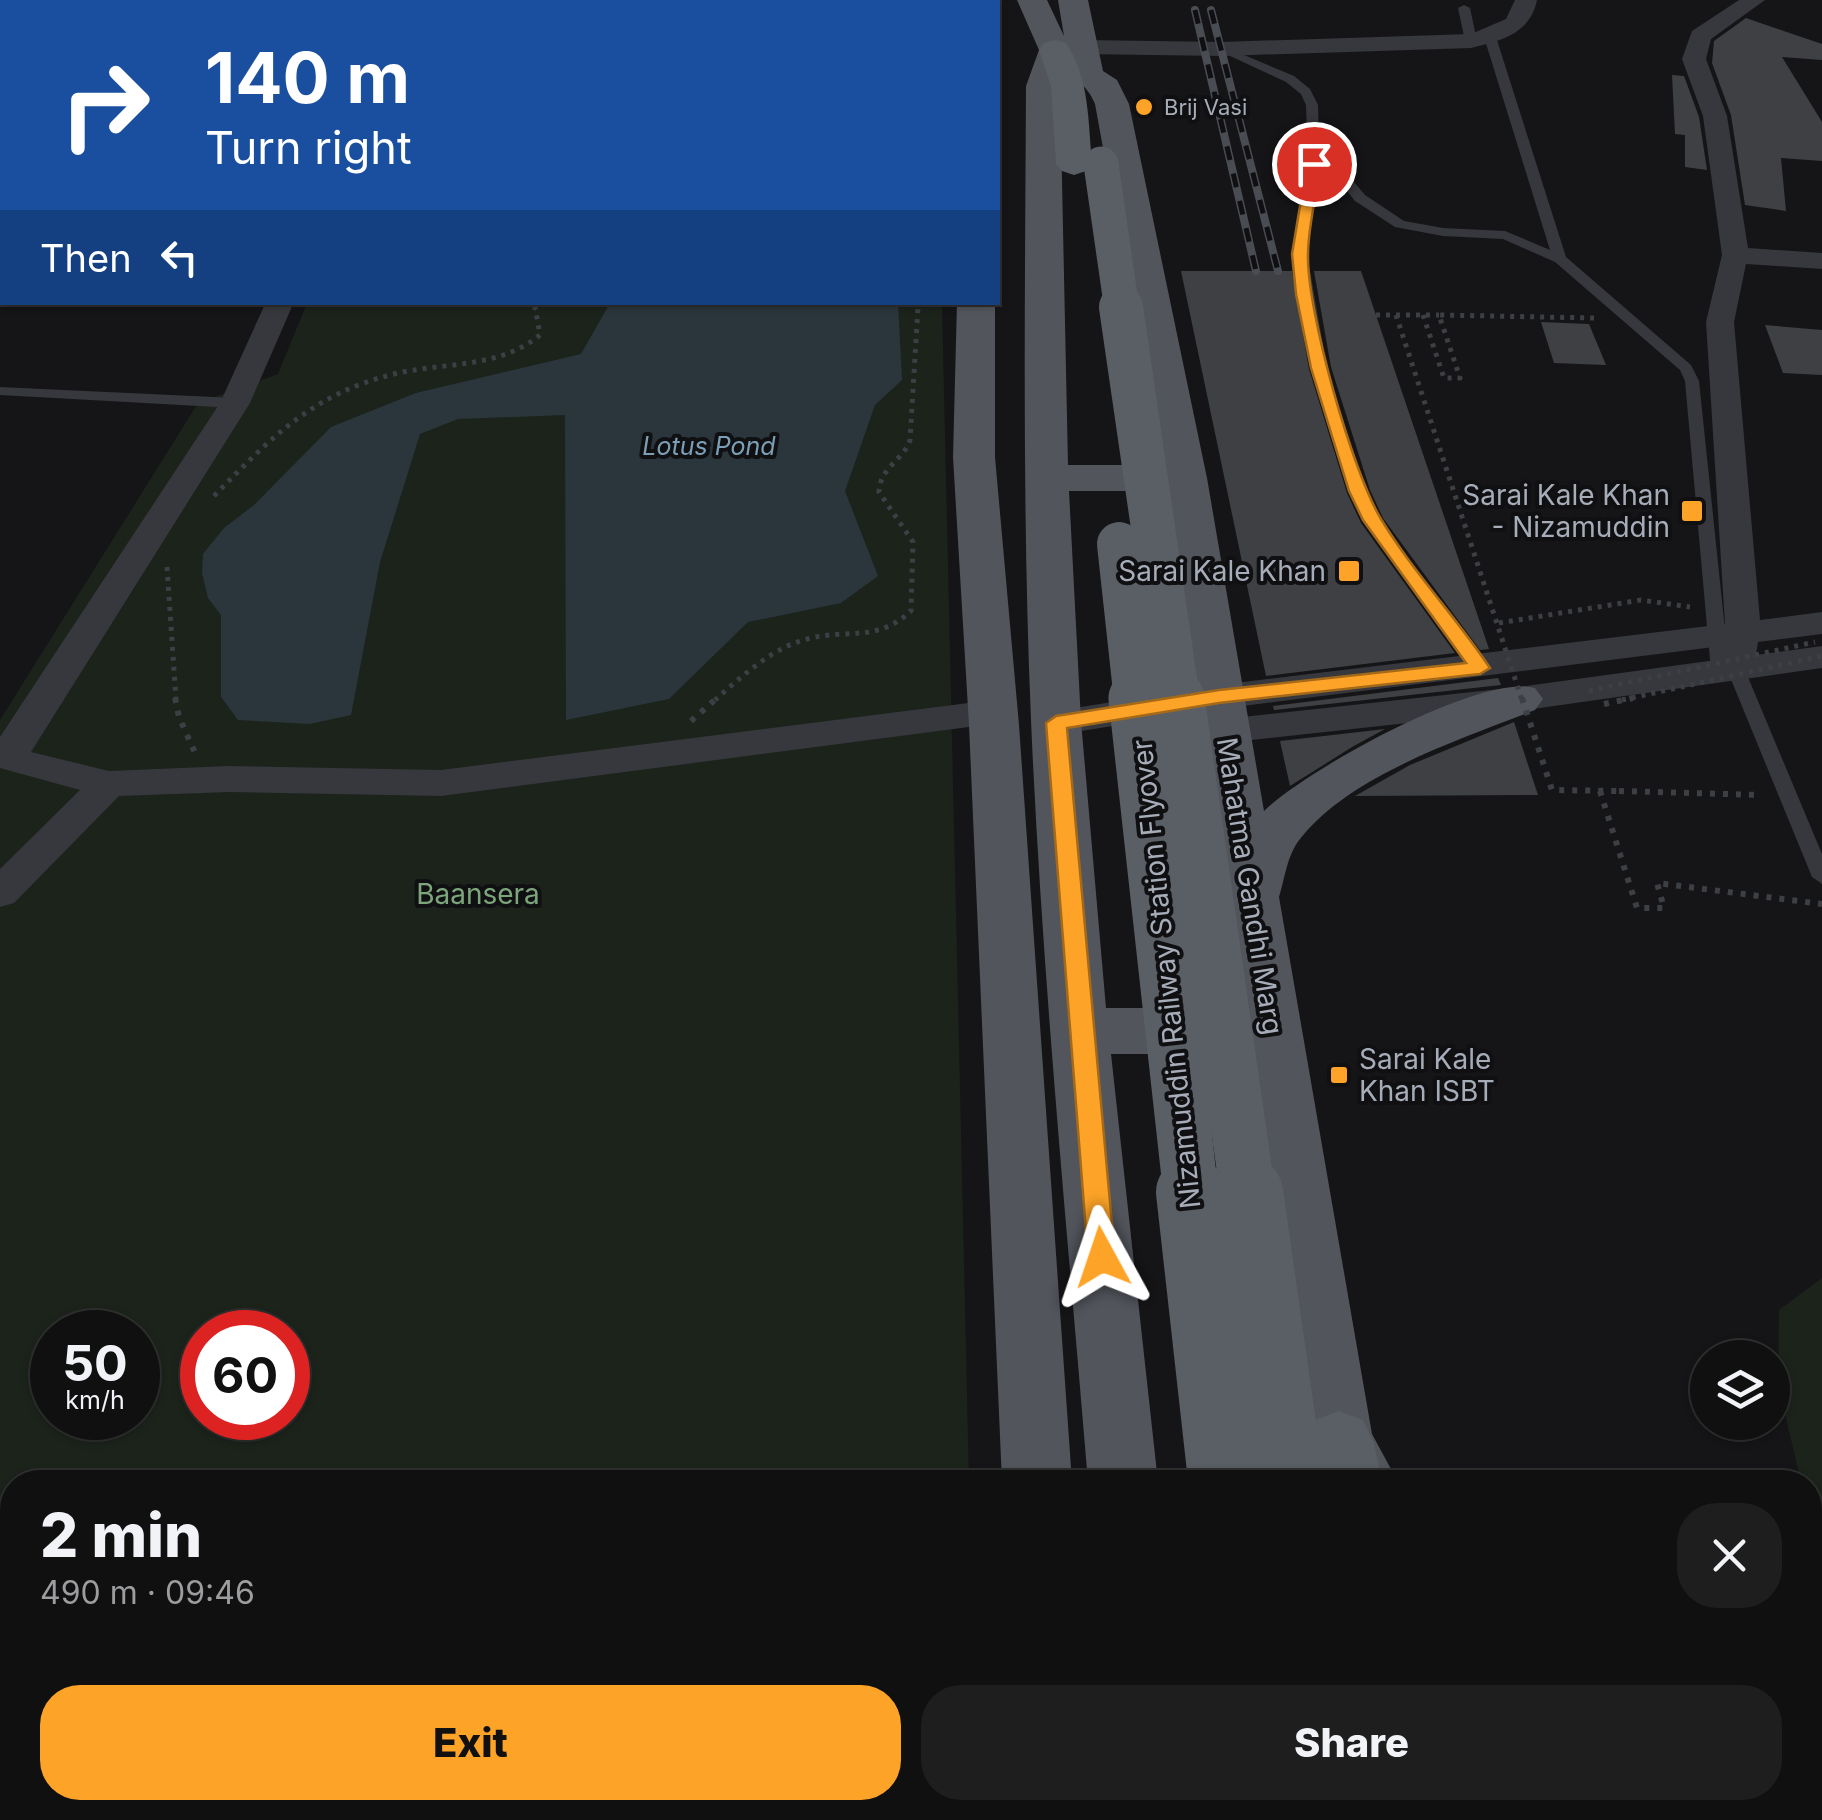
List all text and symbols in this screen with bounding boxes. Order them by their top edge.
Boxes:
text: 140 m [205,35,410,120]
icon: right [40,40,170,170]
place label: Brij Vasi [1164,94,1247,120]
marker: Brij Vasi [1133,96,1155,118]
text: Turn right [205,120,412,175]
pin [1272,122,1357,207]
icon: arrive [1287,137,1342,192]
icon: left [152,230,207,285]
text: Then [40,235,132,281]
water label: Lotus Pond [642,431,776,461]
place label: Sarai Kale Khan - Nizamuddin [1462,478,1670,544]
marker: Sarai Kale Khan - Nizamuddin [1679,498,1705,524]
place label: Sarai Kale Khan [1118,554,1326,588]
marker: Sarai Kale Khan [1336,558,1362,584]
street label: Mahatma Gandhi Marg [1210,735,1290,1037]
street label: Nizamuddin Railway Station Flyover [1124,738,1208,1210]
park label: Baansera [416,877,540,911]
place label: Sarai Kale Khan ISBT [1359,1042,1495,1108]
marker: Sarai Kale Khan ISBT [1328,1064,1350,1086]
position arrow [1050,1205,1154,1309]
speed limit sign: 60 [180,1310,310,1440]
text: 50 [62,1333,128,1393]
map controls [1690,1340,1790,1440]
button: layers [1690,1340,1790,1440]
text: km/h [65,1385,125,1415]
text: 2 min [40,1499,202,1571]
button: close [1677,1503,1782,1608]
text: 490 m · 09:46 [40,1573,255,1612]
button: Exit [40,1685,901,1800]
button: Share [921,1685,1782,1800]

